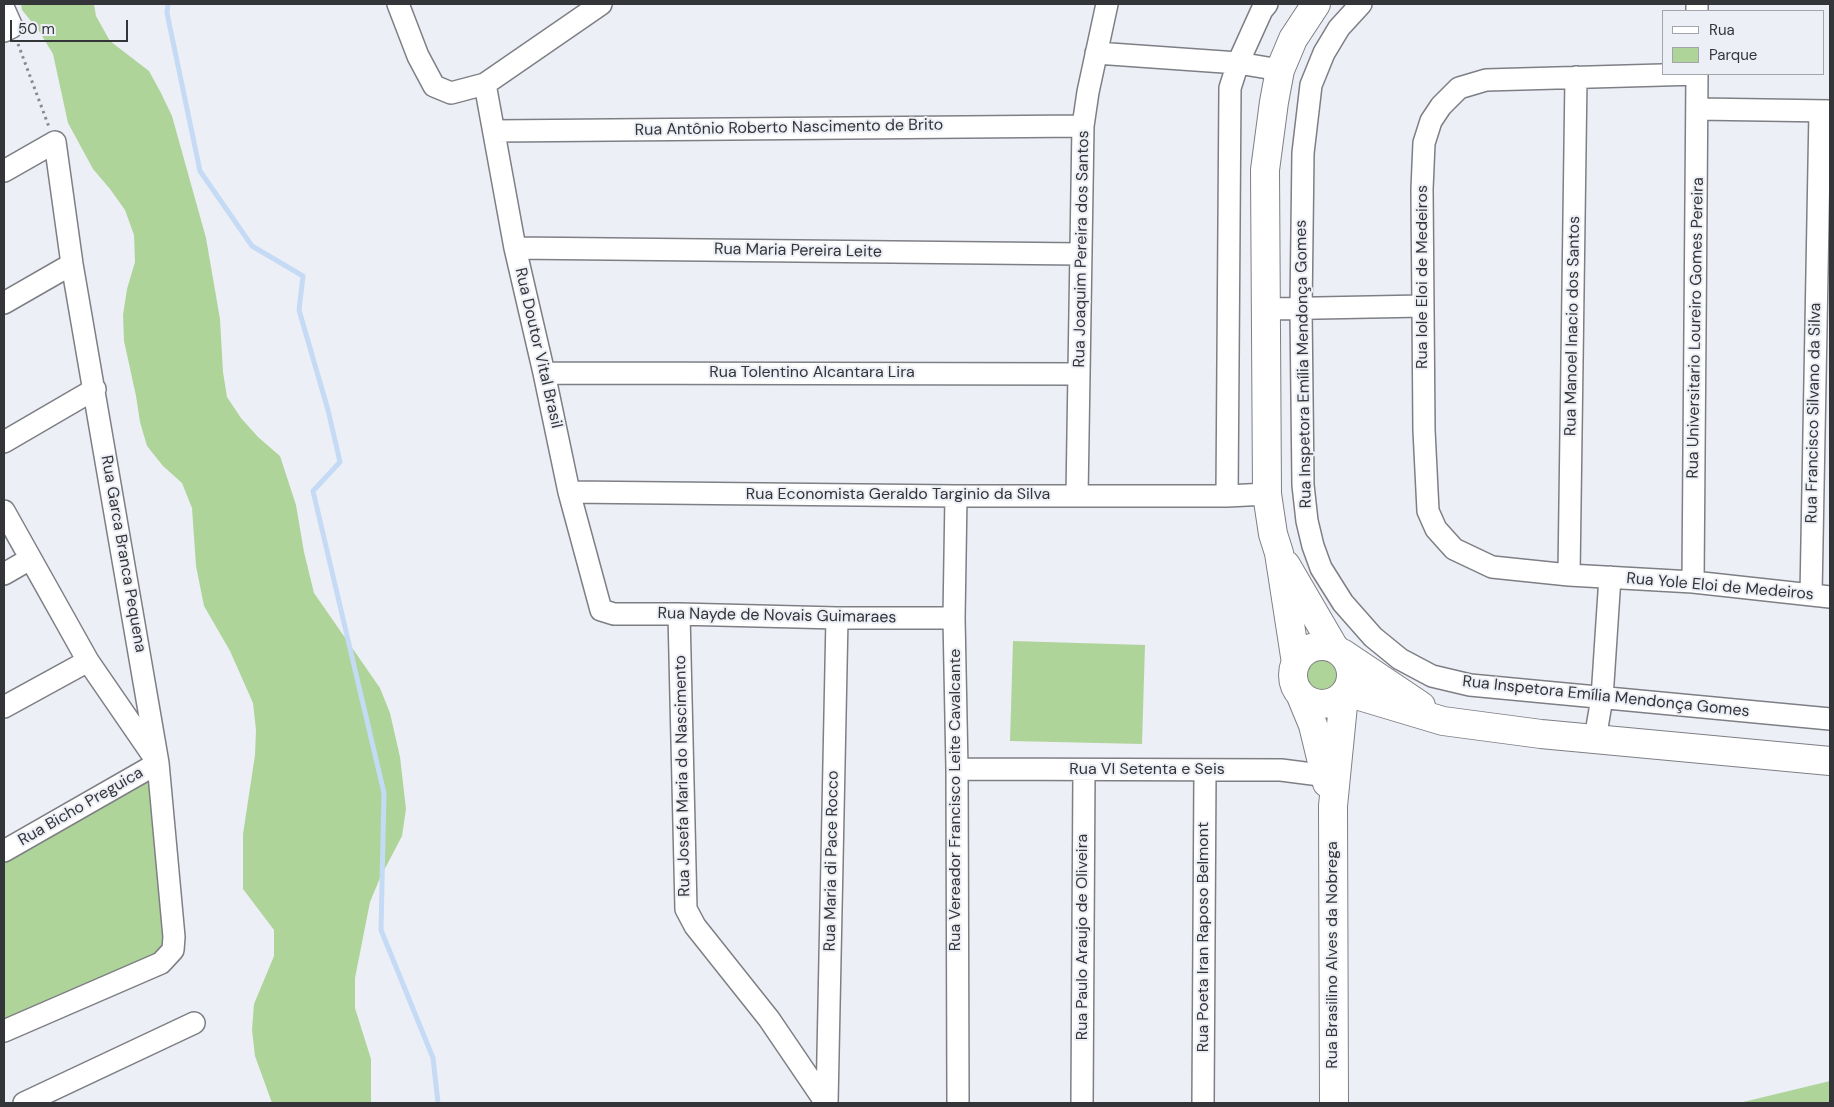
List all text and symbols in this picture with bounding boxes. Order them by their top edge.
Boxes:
scale bar [12,10,130,42]
legend [1662,10,1824,75]
text: 50 m [18,19,55,39]
text: Rua [1709,20,1735,40]
text: Parque [1709,45,1757,65]
street label: Rua Antônio Roberto Nascimento de Brito [635,116,943,140]
street label: Rua Joaquim Pereira dos Santos [1070,130,1094,368]
street label: Rua Universitario Loureiro Gomes Pereira [1684,177,1708,479]
street label: Rua Iole Eloi de Medeiros [1413,185,1433,369]
street label: Rua Manoel Inacio dos Santos [1561,216,1585,436]
street label: Rua Inspetora Emília Mendonça Gomes [1292,220,1316,508]
street label: Rua Maria Pereira Leite [714,240,882,262]
street label: Rua Doutor Vital Brasil [510,266,566,430]
street label: Rua Francisco Silvano da Silva [1802,303,1826,523]
street label: Rua Tolentino Alcantara Lira [709,363,915,383]
street label: Rua Garca Branca Pequena [96,454,150,654]
street label: Rua Economista Geraldo Targinio da Silva [746,485,1050,505]
street label: Rua Yole Eloi de Medeiros [1625,569,1815,605]
street label: Rua Nayde de Novais Guimaraes [657,604,897,628]
street label: Rua Vereador Francisco Leite Cavalcante [946,649,966,951]
street label: Rua Josefa Maria do Nascimento [671,655,695,897]
street label: Rua Inspetora Emília Mendonça Gomes [1461,672,1751,722]
street label: Rua VI Setenta e Seis [1069,760,1225,780]
street label: Rua Bicho Preguica [15,763,147,851]
street label: Rua Maria di Pace Rocco [821,770,843,952]
street label: Rua Poeta Iran Raposo Belmont [1194,822,1214,1052]
street label: Rua Paulo Araujo de Oliveira [1073,834,1093,1040]
street label: Rua Brasilino Alves da Nobrega [1323,841,1343,1069]

